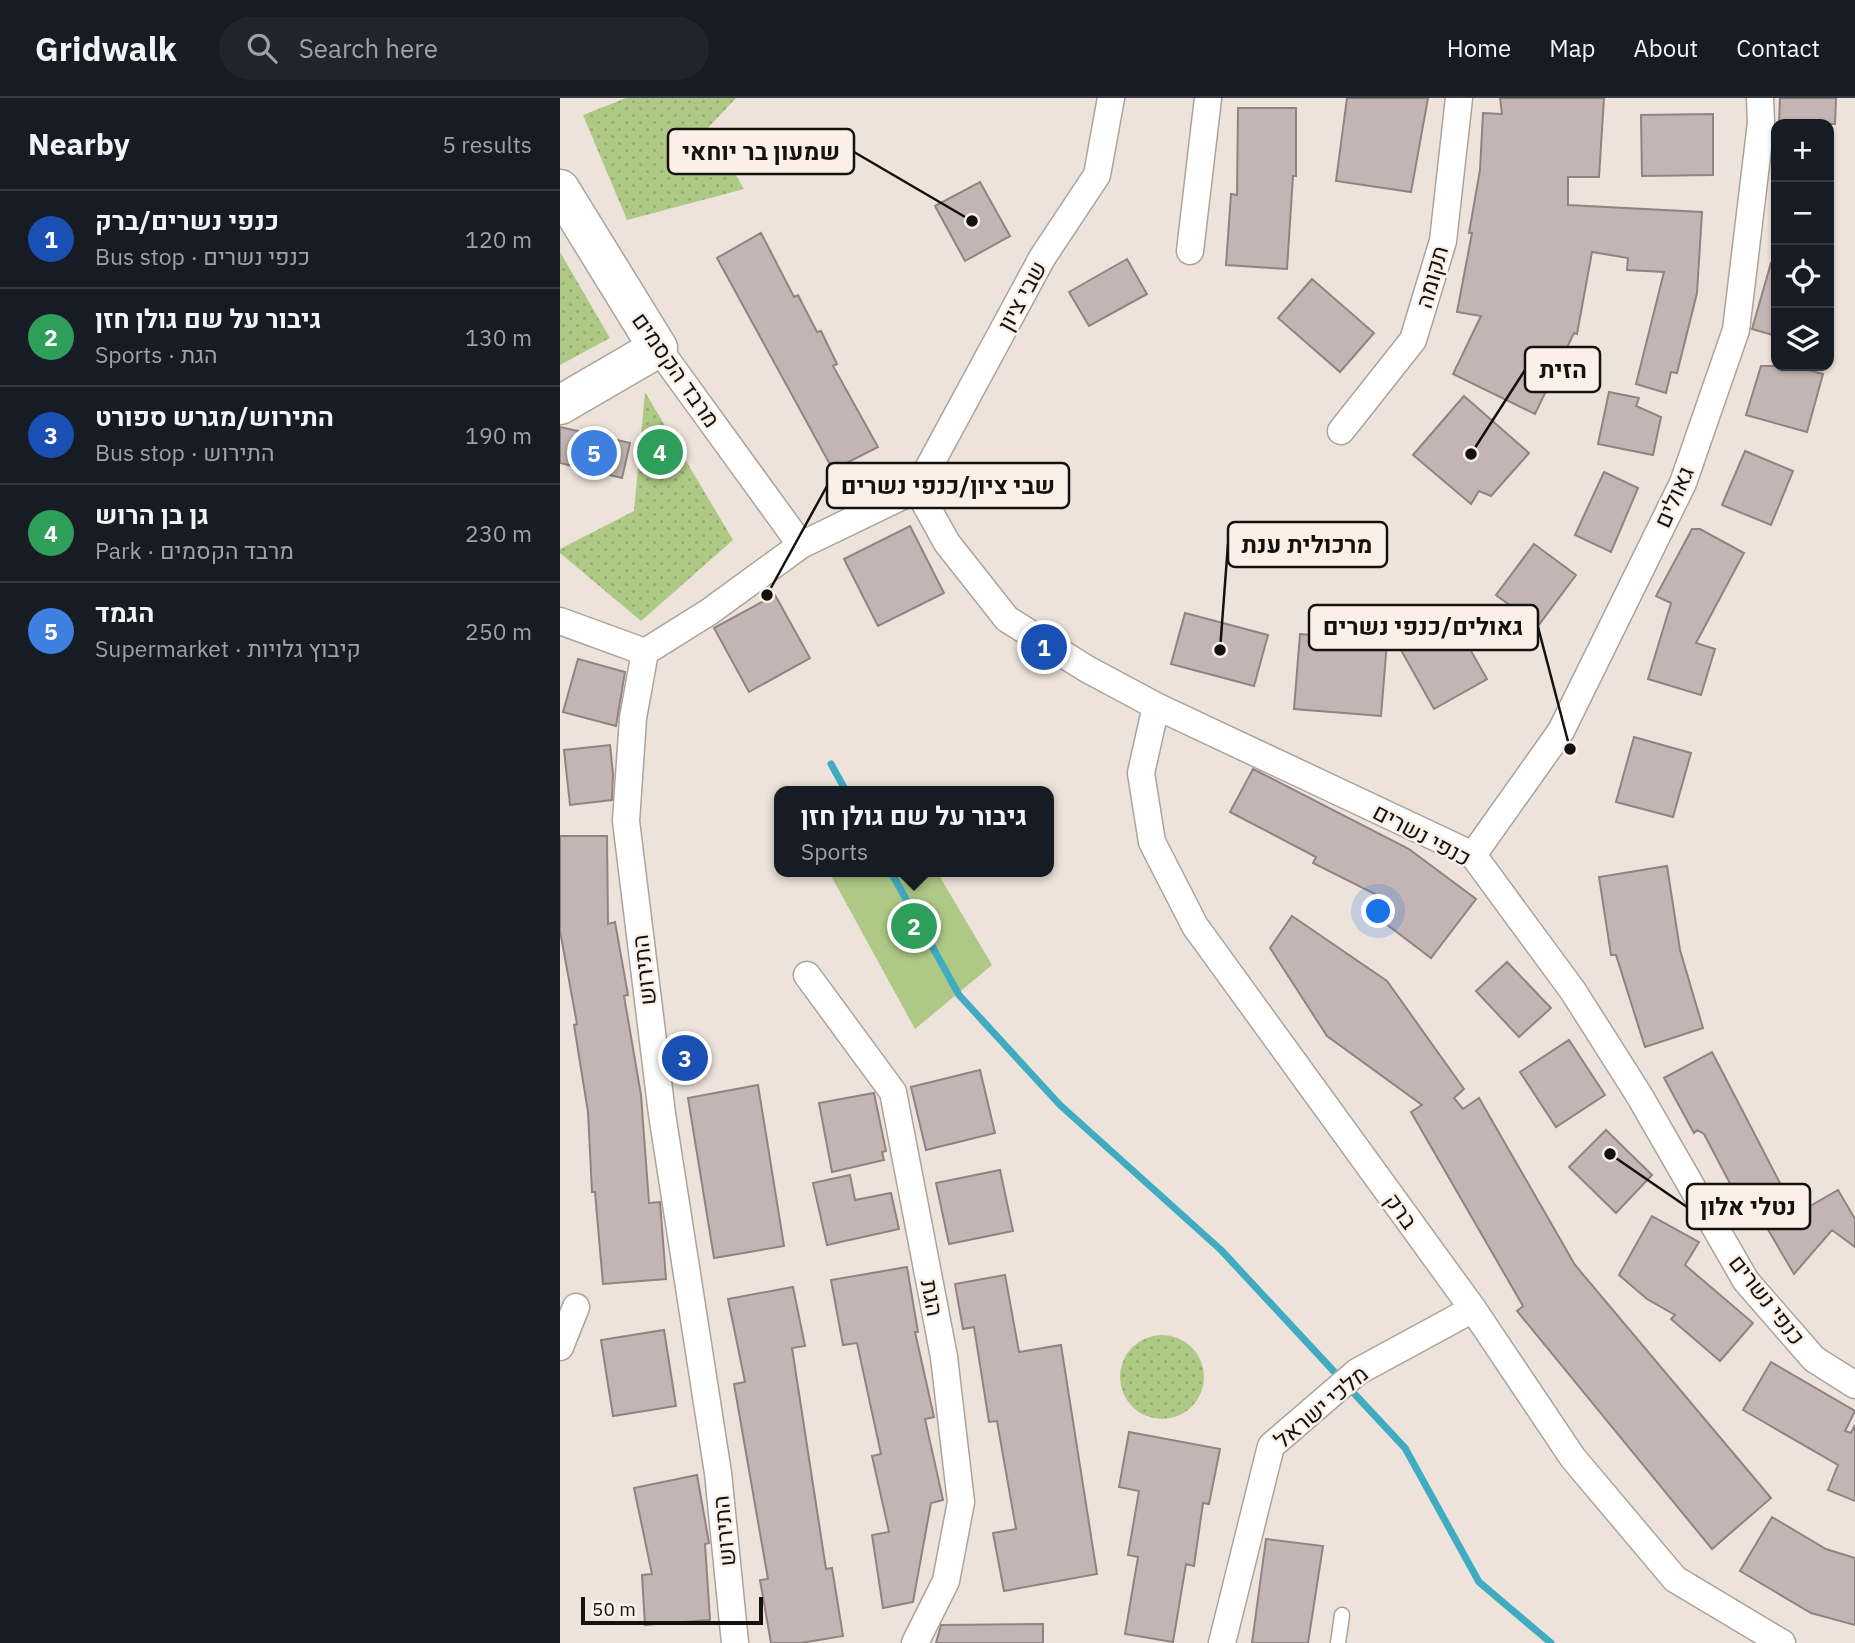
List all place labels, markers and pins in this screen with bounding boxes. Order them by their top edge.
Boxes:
callout: שמעון בר יוחאי [668,129,854,174]
callout: הזית [1525,347,1600,392]
pin: 4 [637,426,683,478]
pin: 5 [571,427,617,479]
callout: שבי ציון/כנפי נשרים [827,463,1069,508]
callout: מרכולית ענת [1228,522,1387,567]
callout: גאולים/כנפי נשרים [1309,605,1538,650]
pin: 1 [1021,621,1067,673]
pin: 2 [891,900,937,952]
pin: 3 [662,1032,708,1084]
callout: נטלי אלון [1687,1184,1810,1229]

